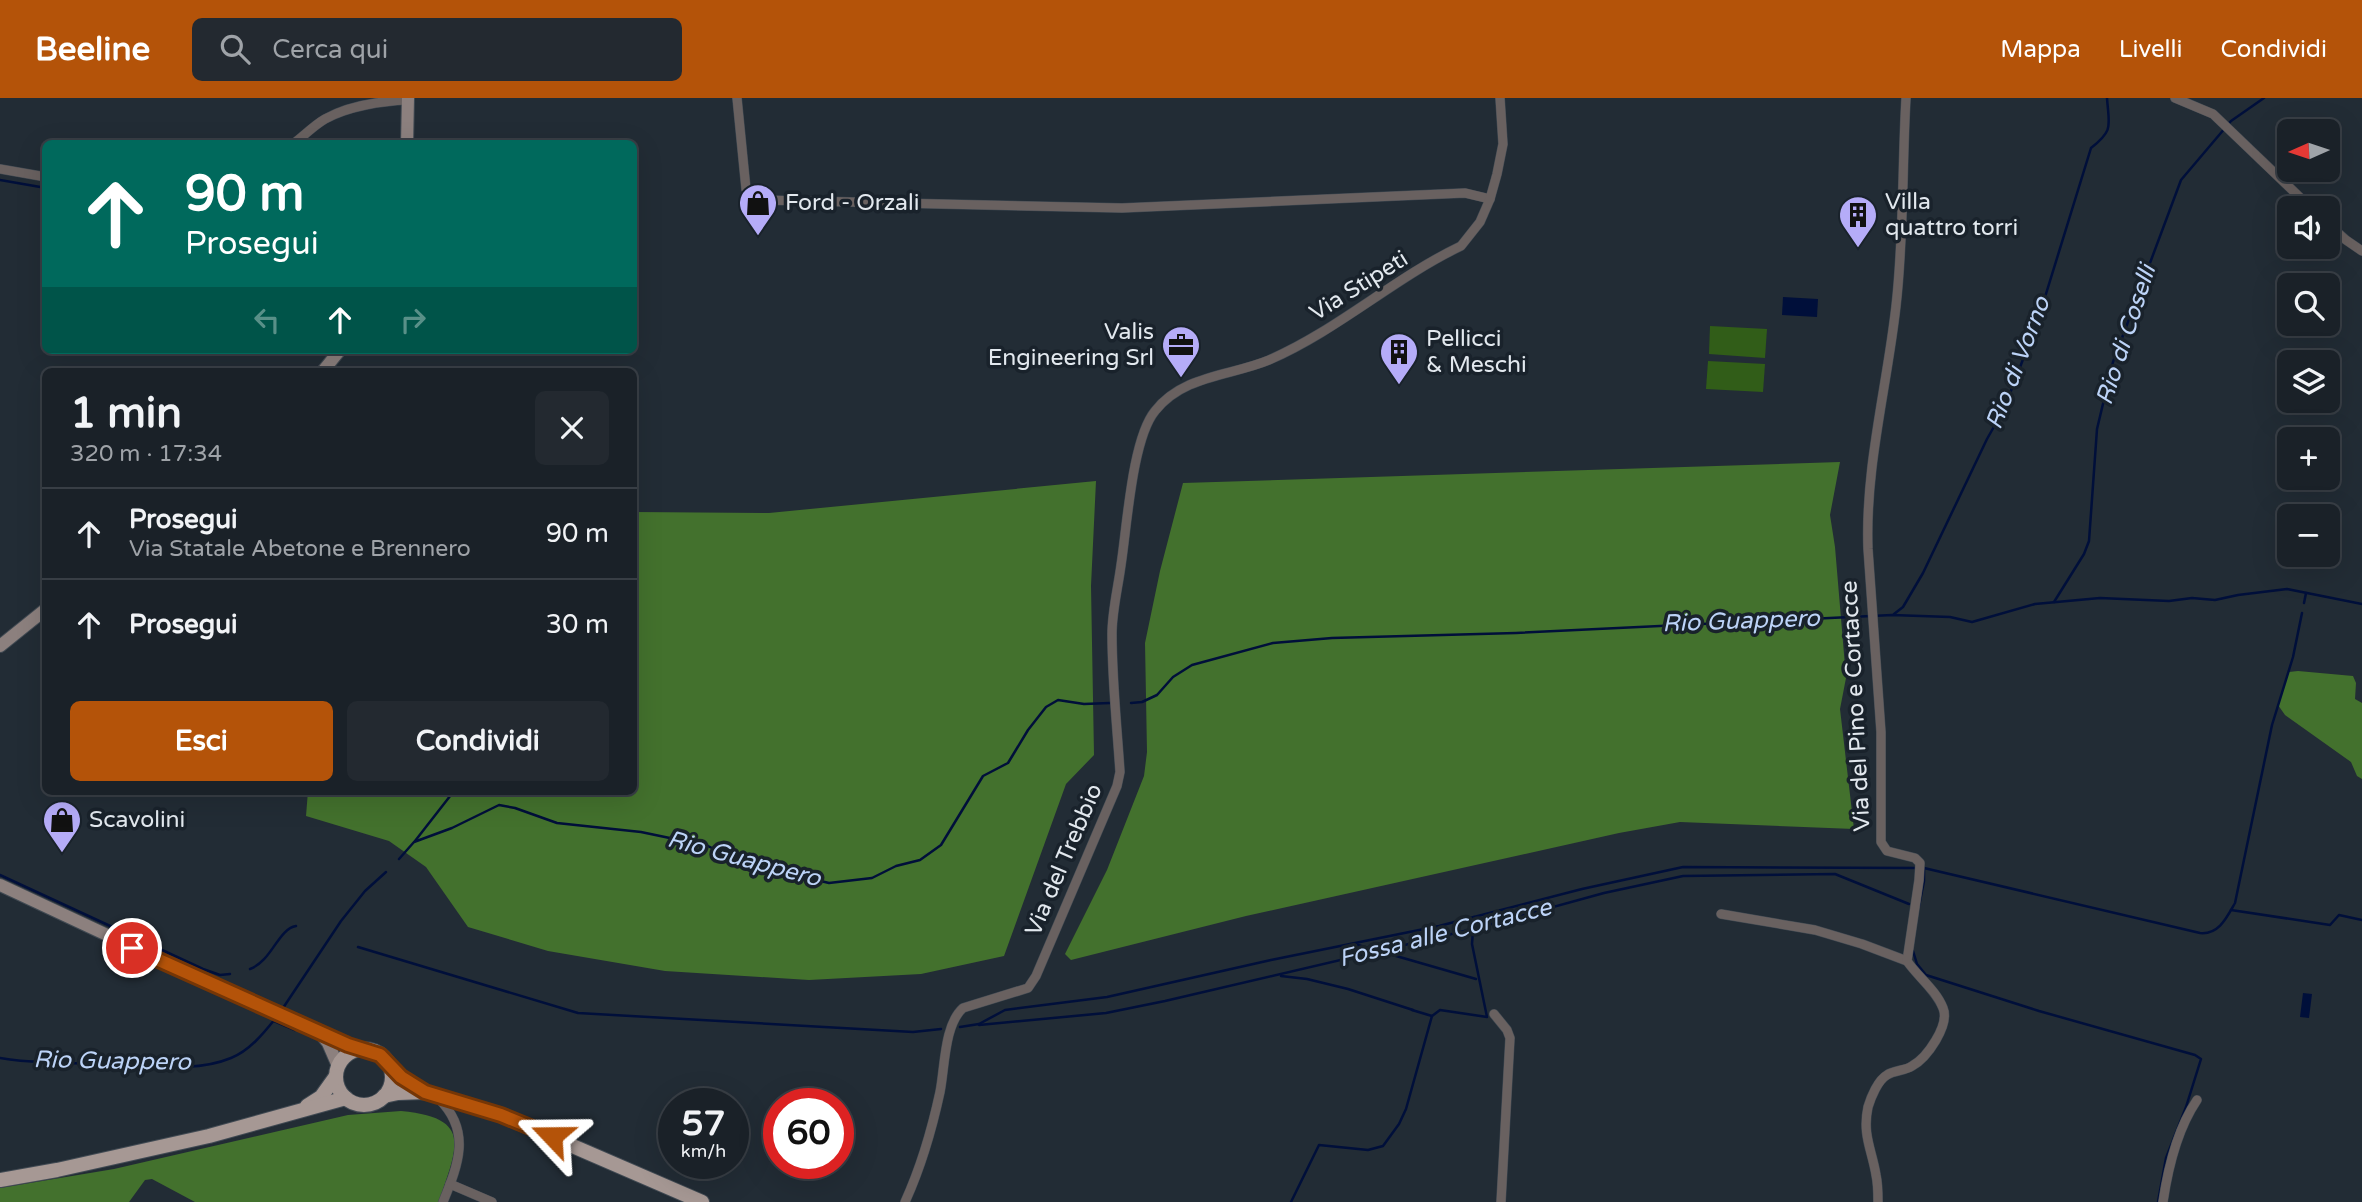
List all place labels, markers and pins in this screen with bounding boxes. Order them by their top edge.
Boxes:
shop icon: Ford - Orzali [737,182,779,237]
place label: Villa quattro torri [1885,188,2018,242]
place label: Ford - Orzali [785,189,919,217]
building icon: Villa quattro torri [1837,194,1879,249]
place label: Valis Engineering Srl [988,318,1154,372]
office icon: Valis Engineering Srl [1160,324,1202,379]
place label: Pellicci & Meschi [1426,325,1527,379]
building icon: Pellicci & Meschi [1378,331,1420,386]
shop icon: Scavolini [41,799,83,854]
place label: Scavolini [89,806,185,834]
pin [102,918,162,978]

